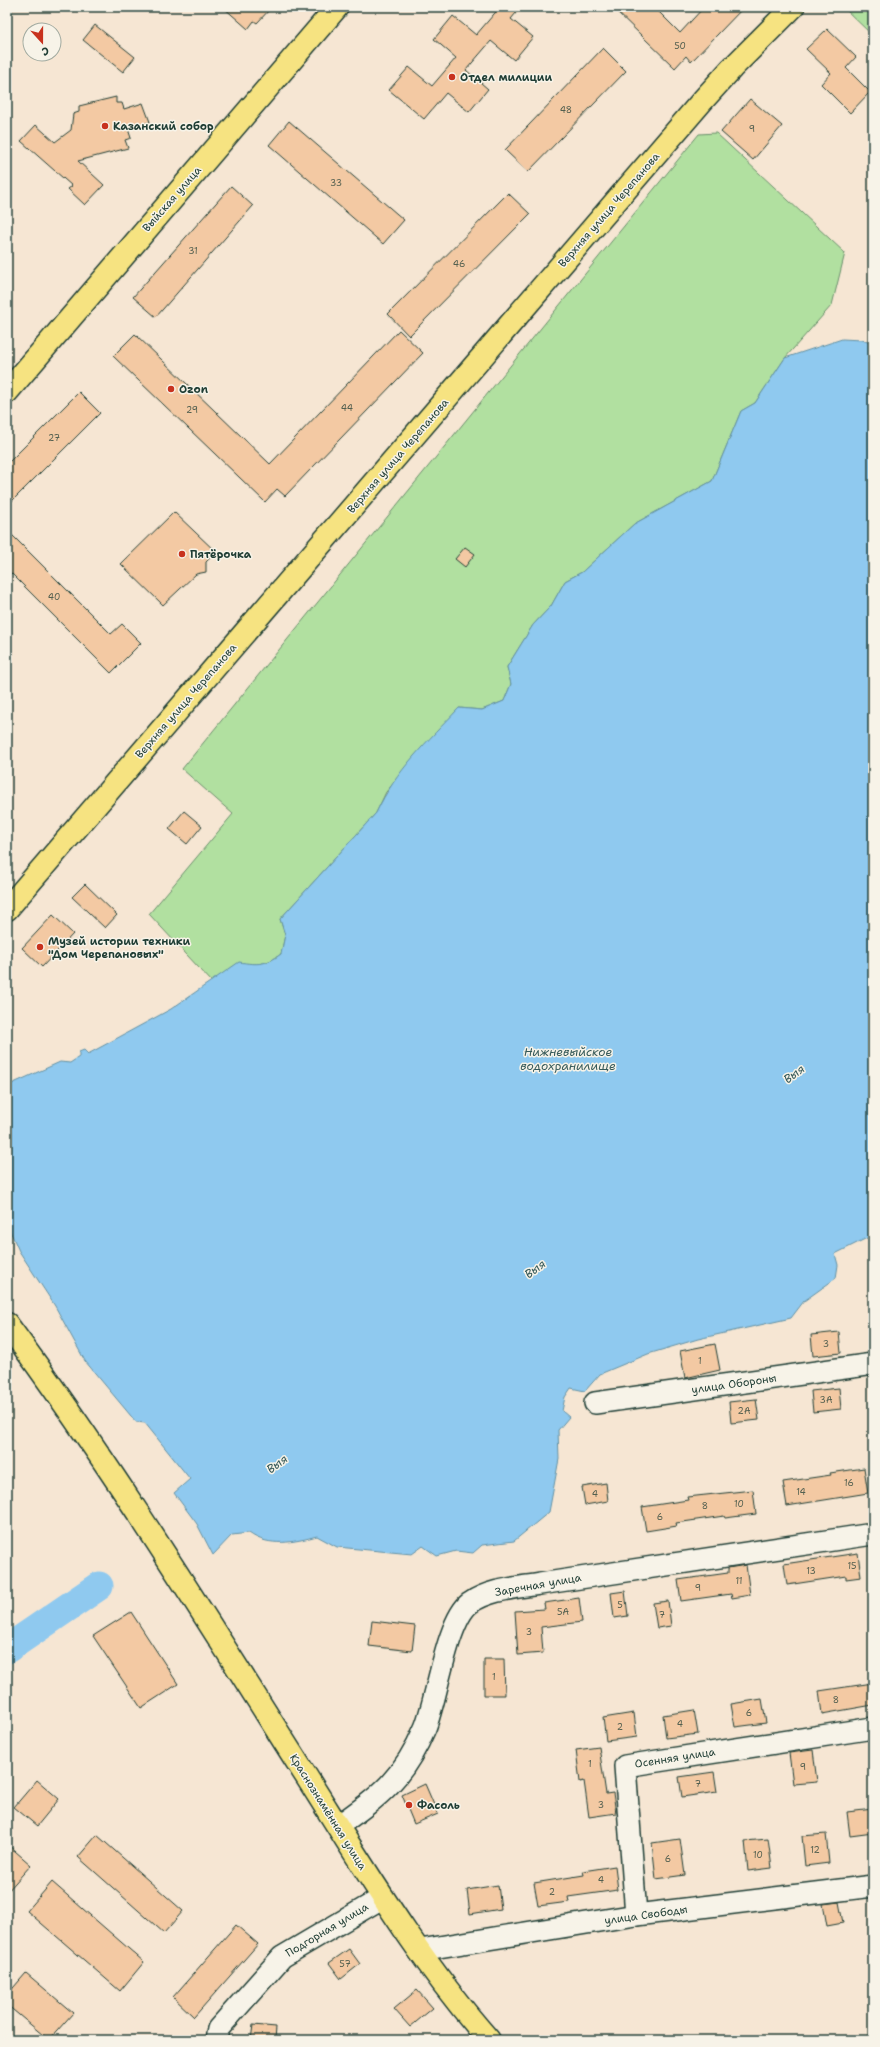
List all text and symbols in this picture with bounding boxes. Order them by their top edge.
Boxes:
north arrow [22,22,62,62]
house number: 50 [674,40,686,52]
text: С [39,43,51,59]
place label: Отдел милиции [460,70,552,85]
marker: Отдел милиции [447,72,457,82]
house number: 48 [560,104,572,116]
place label: Казанский собор [113,119,214,134]
marker: Казанский собор [100,121,110,131]
house number: 9 [749,123,755,135]
street label: Верхняя улица Черепанова [555,149,663,271]
street label: Выйская улица [139,163,205,235]
house number: 33 [330,177,342,189]
house number: 31 [188,245,198,257]
house number: 46 [453,258,465,270]
place label: Ozon [179,382,209,397]
marker: Ozon [166,384,176,394]
street label: Верхняя улица Черепанова [344,395,452,517]
house number: 44 [341,402,353,414]
house number: 29 [186,404,198,416]
house number: 27 [48,432,60,444]
place label: Пятёрочка [190,547,252,562]
marker: Пятёрочка [177,549,187,559]
house number: 40 [48,591,60,603]
street label: Верхняя улица Черепанова [132,640,240,762]
place label: Музей истории техники "Дом Черепановых" [48,934,191,962]
marker: Музей истории техники "Дом Черепановых" [35,942,45,952]
water label: Нижневыйское водохранилище [520,1044,616,1074]
water label: Выя [780,1061,808,1087]
water label: Выя [521,1256,549,1282]
house number: 3 [823,1338,829,1350]
house number: 1 [698,1355,702,1367]
street label: улица Обороны [691,1371,777,1397]
house number: 3А [820,1394,833,1406]
house number: 2А [738,1405,751,1417]
water label: Выя [263,1451,291,1477]
house number: 16 [844,1477,854,1489]
house number: 14 [796,1486,806,1498]
house number: 4 [592,1488,598,1500]
house number: 10 [734,1498,744,1510]
house number: 8 [702,1500,708,1512]
house number: 6 [657,1511,663,1523]
house number: 15 [847,1560,857,1572]
house number: 13 [806,1565,816,1577]
street label: Заречная улица [493,1570,583,1600]
house number: 11 [735,1575,743,1587]
house number: 9 [695,1582,701,1594]
house number: 5 [617,1599,623,1611]
house number: 5А [557,1606,569,1618]
house number: 7 [659,1609,665,1621]
house number: 3 [526,1626,532,1638]
house number: 1 [492,1671,496,1683]
house number: 8 [833,1694,839,1706]
house number: 6 [746,1707,752,1719]
house number: 4 [677,1718,683,1730]
house number: 2 [617,1721,623,1733]
street label: Осенняя улица [634,1744,717,1772]
street label: Краснознамённая улица [286,1751,370,1873]
house number: 1 [588,1758,592,1770]
house number: 9 [800,1761,806,1773]
house number: 7 [695,1778,701,1790]
place label: Фасоль [417,1798,460,1813]
house number: 3 [598,1799,604,1811]
marker: Фасоль [404,1800,414,1810]
house number: 12 [810,1844,820,1856]
house number: 10 [753,1849,763,1861]
house number: 6 [665,1853,671,1865]
house number: 4 [598,1874,604,1886]
house number: 2 [549,1886,555,1898]
street label: Подгорная улица [283,1899,371,1961]
street label: улица Свободы [603,1902,689,1928]
house number: 57 [339,1958,351,1970]

